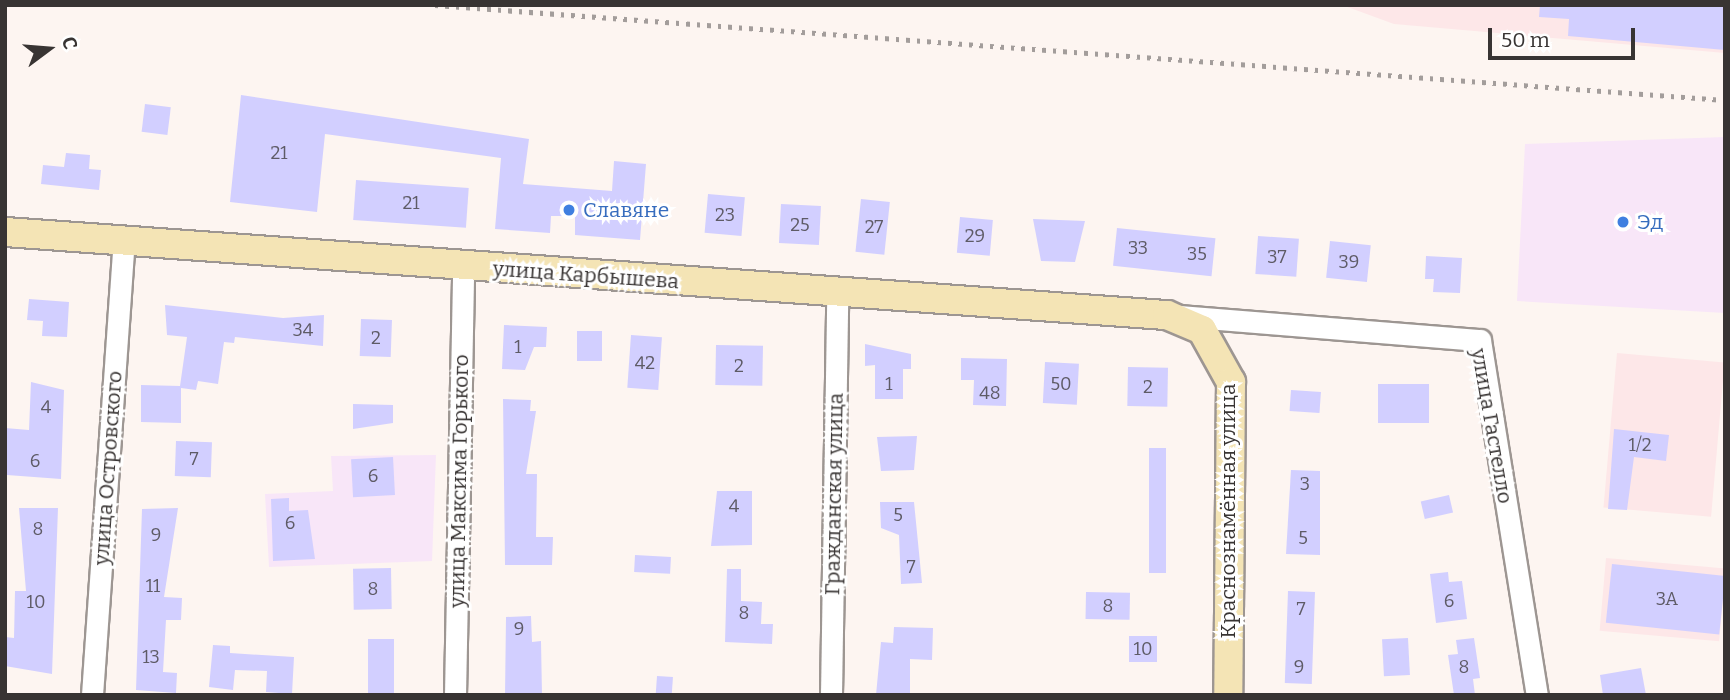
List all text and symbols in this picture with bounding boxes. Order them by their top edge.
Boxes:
north arrow [14,14,84,84]
scale bar [1492,14,1639,58]
text: 50 m [1501,27,1550,53]
text: С [57,34,82,52]
house number: 21 [270,142,288,164]
house number: 21 [402,192,420,214]
place label: Славяне [583,197,669,223]
marker: Славяне [561,202,577,218]
house number: 23 [715,204,735,226]
place label: Эд [1637,209,1663,235]
house number: 25 [790,214,810,236]
marker: Эд [1615,214,1631,230]
house number: 27 [865,216,883,238]
house number: 29 [965,225,985,247]
house number: 33 [1128,237,1148,259]
house number: 35 [1187,243,1207,265]
house number: 37 [1267,246,1287,268]
house number: 39 [1339,251,1359,273]
street label: улица Карбышева [492,256,680,294]
house number: 34 [293,319,313,341]
house number: 2 [371,327,381,349]
house number: 1 [514,336,522,358]
street label: улица Гастелло [1466,346,1518,506]
house number: 42 [635,352,655,374]
street label: улица Максима Горького [444,354,474,608]
house number: 2 [734,355,744,377]
street label: улица Островского [89,370,127,566]
house number: 1 [885,373,893,395]
house number: 50 [1050,373,1072,395]
house number: 2 [1143,376,1153,398]
house number: 48 [979,382,1001,404]
street label: Краснознамённая улица [1215,384,1241,638]
street label: Гражданская улица [820,392,848,596]
house number: 4 [41,396,51,418]
house number: 1/2 [1629,434,1651,456]
house number: 7 [189,448,199,470]
house number: 6 [30,450,40,472]
house number: 6 [368,465,378,487]
house number: 3 [1300,473,1310,495]
house number: 4 [729,495,739,517]
house number: 5 [893,504,903,526]
house number: 6 [285,512,295,534]
house number: 8 [33,518,43,540]
house number: 9 [151,524,161,546]
house number: 5 [1298,527,1308,549]
house number: 7 [906,556,916,578]
house number: 11 [146,575,160,597]
house number: 8 [368,578,378,600]
house number: 3А [1656,588,1678,610]
house number: 6 [1444,590,1454,612]
house number: 10 [27,591,45,613]
house number: 8 [1103,595,1113,617]
house number: 7 [1296,598,1306,620]
house number: 8 [739,602,749,624]
house number: 9 [514,618,524,640]
house number: 10 [1134,638,1152,660]
house number: 13 [142,646,160,668]
house number: 9 [1294,656,1304,678]
house number: 8 [1459,656,1469,678]

